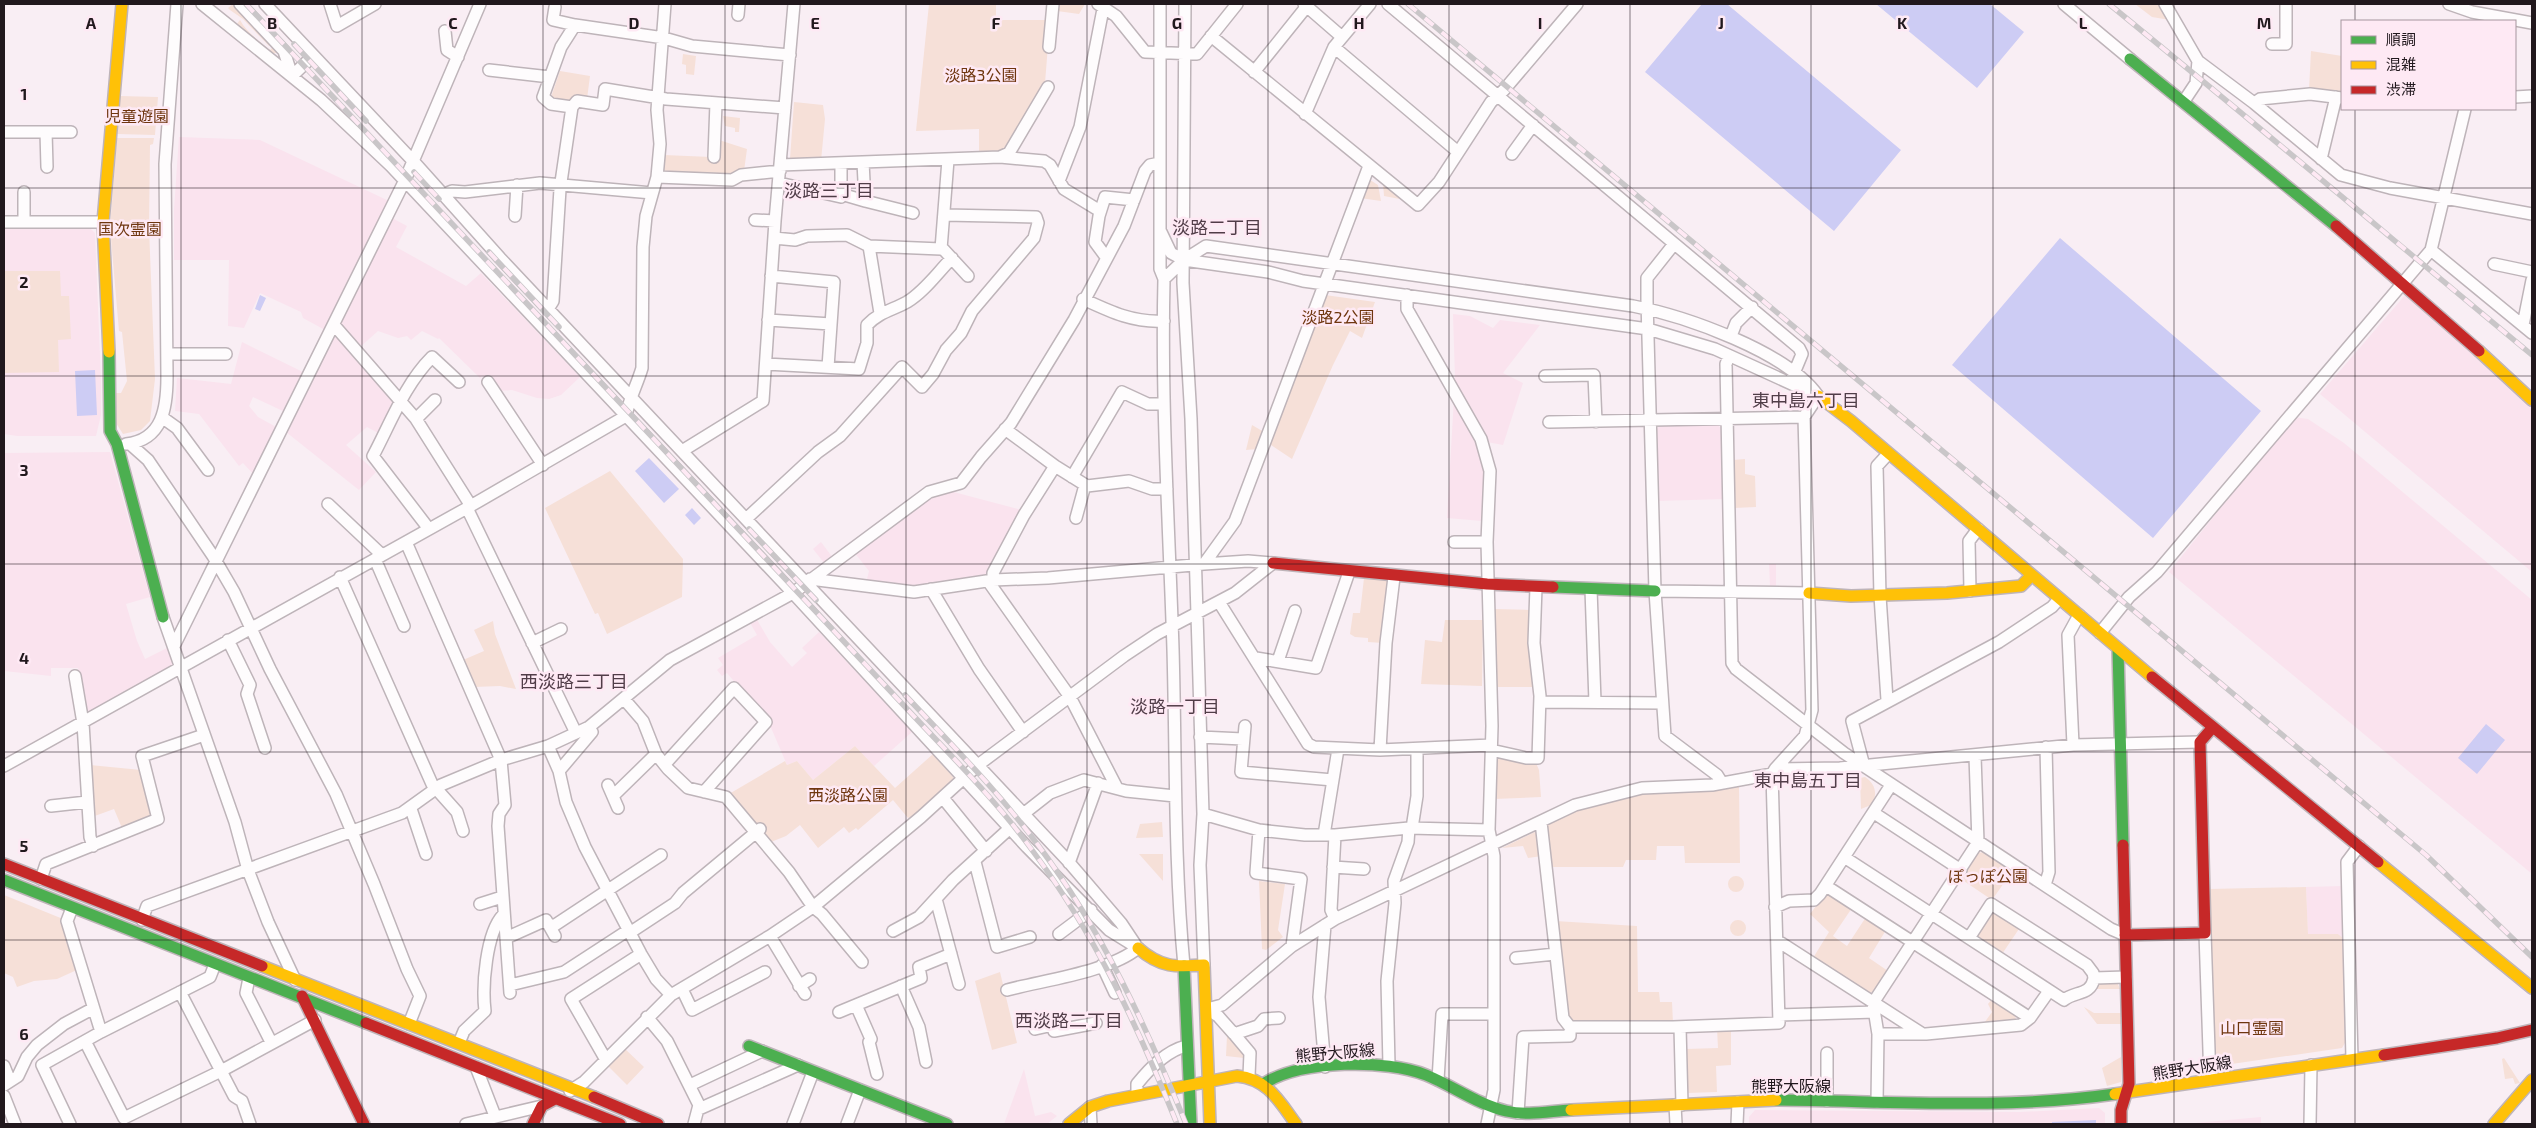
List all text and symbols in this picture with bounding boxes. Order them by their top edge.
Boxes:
text: A [86,13,97,32]
text: B [267,13,277,32]
text: C [448,13,458,32]
text: D [629,13,640,32]
text: E [810,13,820,32]
text: F [992,13,1001,32]
text: G [1172,13,1182,32]
text: H [1353,13,1365,32]
text: I [1538,13,1542,32]
text: J [1718,13,1724,32]
text: K [1897,13,1908,32]
text: L [2079,13,2088,32]
text: M [2257,13,2271,32]
legend [2341,20,2516,110]
text: 順調 [2386,30,2416,48]
text: 混雑 [2386,55,2416,73]
park label: 淡路3公園 [945,65,1017,84]
text: 渋滞 [2386,80,2416,98]
text: 1 [21,84,27,103]
park label: 児童遊園 [105,106,169,125]
district label: 淡路三丁目 [784,179,874,201]
district label: 淡路二丁目 [1172,216,1262,238]
park label: 国次霊園 [98,219,162,238]
text: 2 [19,272,29,291]
park label: 淡路2公園 [1302,307,1375,326]
district label: 東中島六丁目 [1752,389,1860,411]
text: 3 [19,460,29,479]
text: 4 [19,648,29,667]
district label: 西淡路三丁目 [520,670,628,692]
district label: 淡路一丁目 [1130,695,1220,717]
district label: 東中島五丁目 [1754,769,1862,791]
park label: 西淡路公園 [808,785,888,804]
text: 5 [20,836,29,855]
park label: ぽっぽ公園 [1948,866,2028,885]
district label: 西淡路二丁目 [1015,1009,1123,1031]
park label: 山口霊園 [2220,1018,2284,1037]
text: 6 [19,1024,29,1043]
street label: 熊野大阪線 [1294,1039,1376,1065]
street label: 熊野大阪線 [2151,1051,2233,1083]
street label: 熊野大阪線 [1751,1076,1831,1095]

